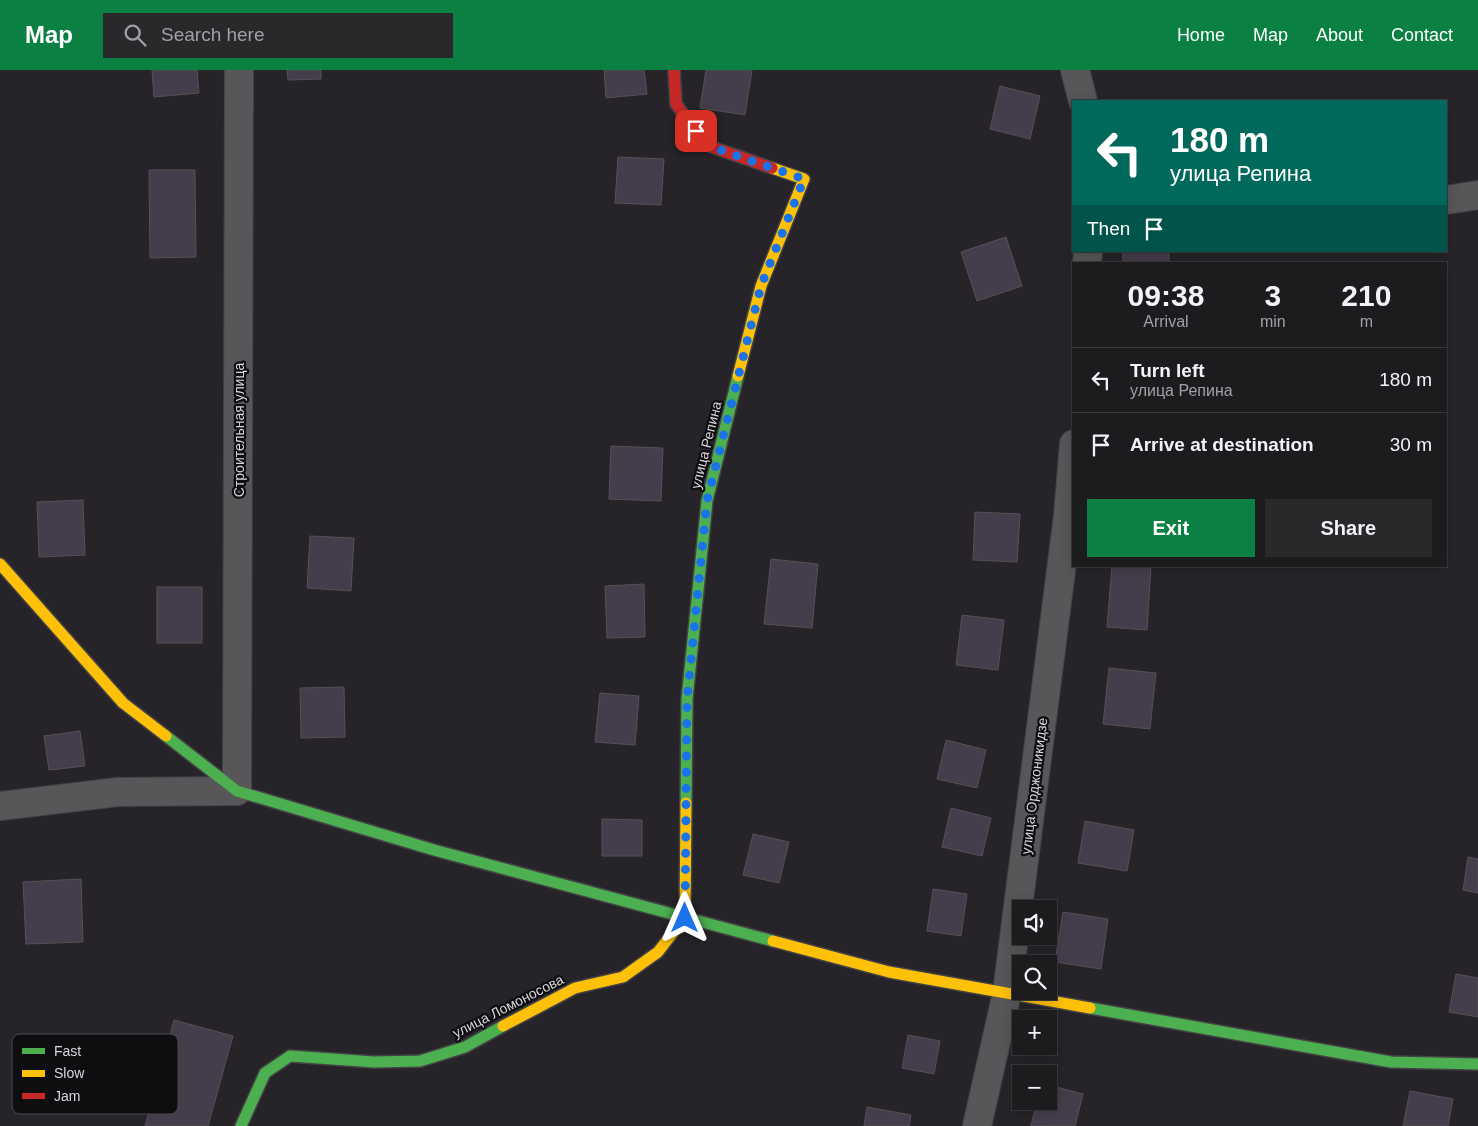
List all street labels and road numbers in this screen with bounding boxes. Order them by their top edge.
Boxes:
street label: Строительная улица [231,363,247,497]
street label: улица Репина [687,399,725,491]
street label: улица Орджоникидзе [1018,716,1050,855]
street label: улица Ломоносова [450,971,566,1041]

